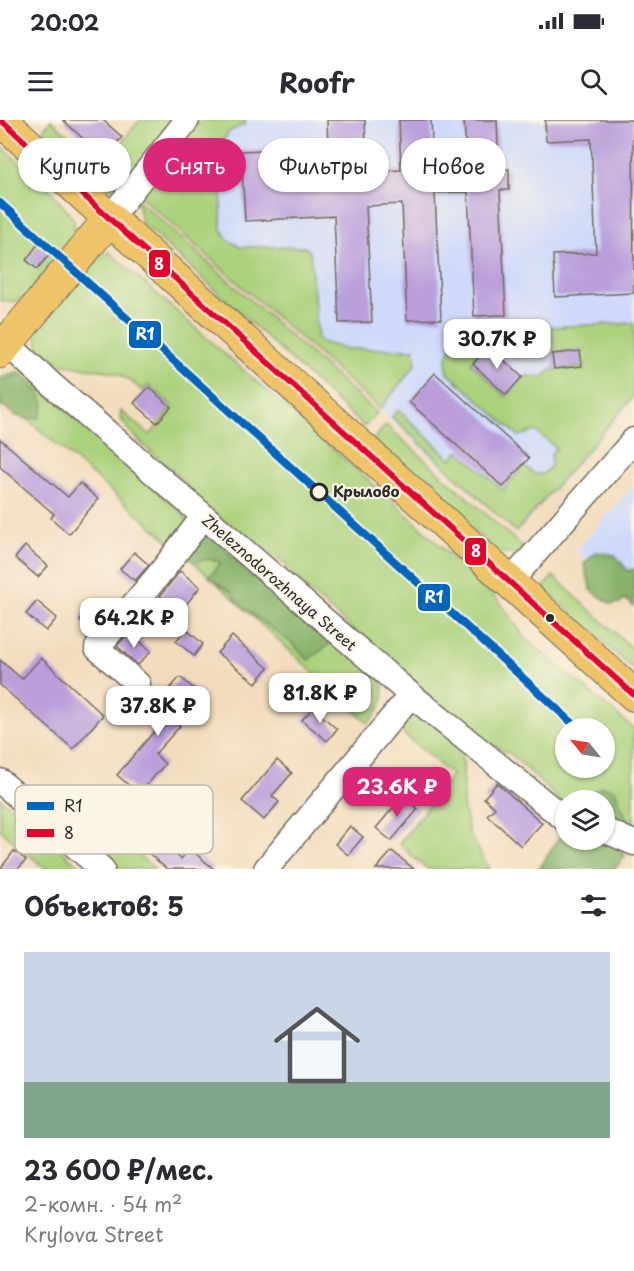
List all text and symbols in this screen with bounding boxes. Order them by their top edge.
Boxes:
text: 20:02 [30,5,99,38]
text: Roofr [279,61,355,102]
icon: menu [24,65,57,98]
icon: search [577,65,610,98]
chip: Купить [18,138,131,192]
chip: Снять [143,138,246,192]
chip: Фильтры [258,138,389,192]
chip: Новое [401,138,506,192]
line badge: 8 [148,249,171,278]
text: 8 [154,251,164,275]
pin: 30.7K ₽ [442,319,552,370]
line badge: R1 [128,320,162,349]
text: R1 [136,321,155,345]
text: 30.7K ₽ [458,323,536,353]
place label: Крылово [333,479,400,502]
marker: Крылово [310,483,328,501]
street label: Zheleznodorozhnaya Street [198,508,362,656]
line badge: 8 [464,537,487,566]
text: 8 [471,538,481,562]
line badge: R1 [417,583,451,612]
text: R1 [425,584,444,608]
pin: 64.2K ₽ [79,598,189,649]
text: 64.2K ₽ [94,602,174,632]
unlabelled marker [544,612,556,624]
pin: 81.8K ₽ [265,673,375,724]
text: 81.8K ₽ [283,677,357,707]
pin: 37.8K ₽ [103,686,213,737]
text: 37.8K ₽ [120,690,196,720]
north arrow [555,718,615,778]
map controls [555,718,615,850]
pin: 23.6K ₽ [342,767,452,818]
text: 23.6K ₽ [357,771,437,801]
legend [15,785,213,854]
button: layers [555,790,615,850]
text: R1 [64,793,83,817]
text: 8 [64,820,74,844]
text: Объектов: 5 [24,886,184,925]
icon: filters [577,889,610,922]
icon: home [263,991,371,1099]
text: 23 600 ₽/мес. [24,1150,214,1189]
text: 2-комн. · 54 m² [24,1189,182,1219]
text: Krylova Street [24,1219,164,1249]

